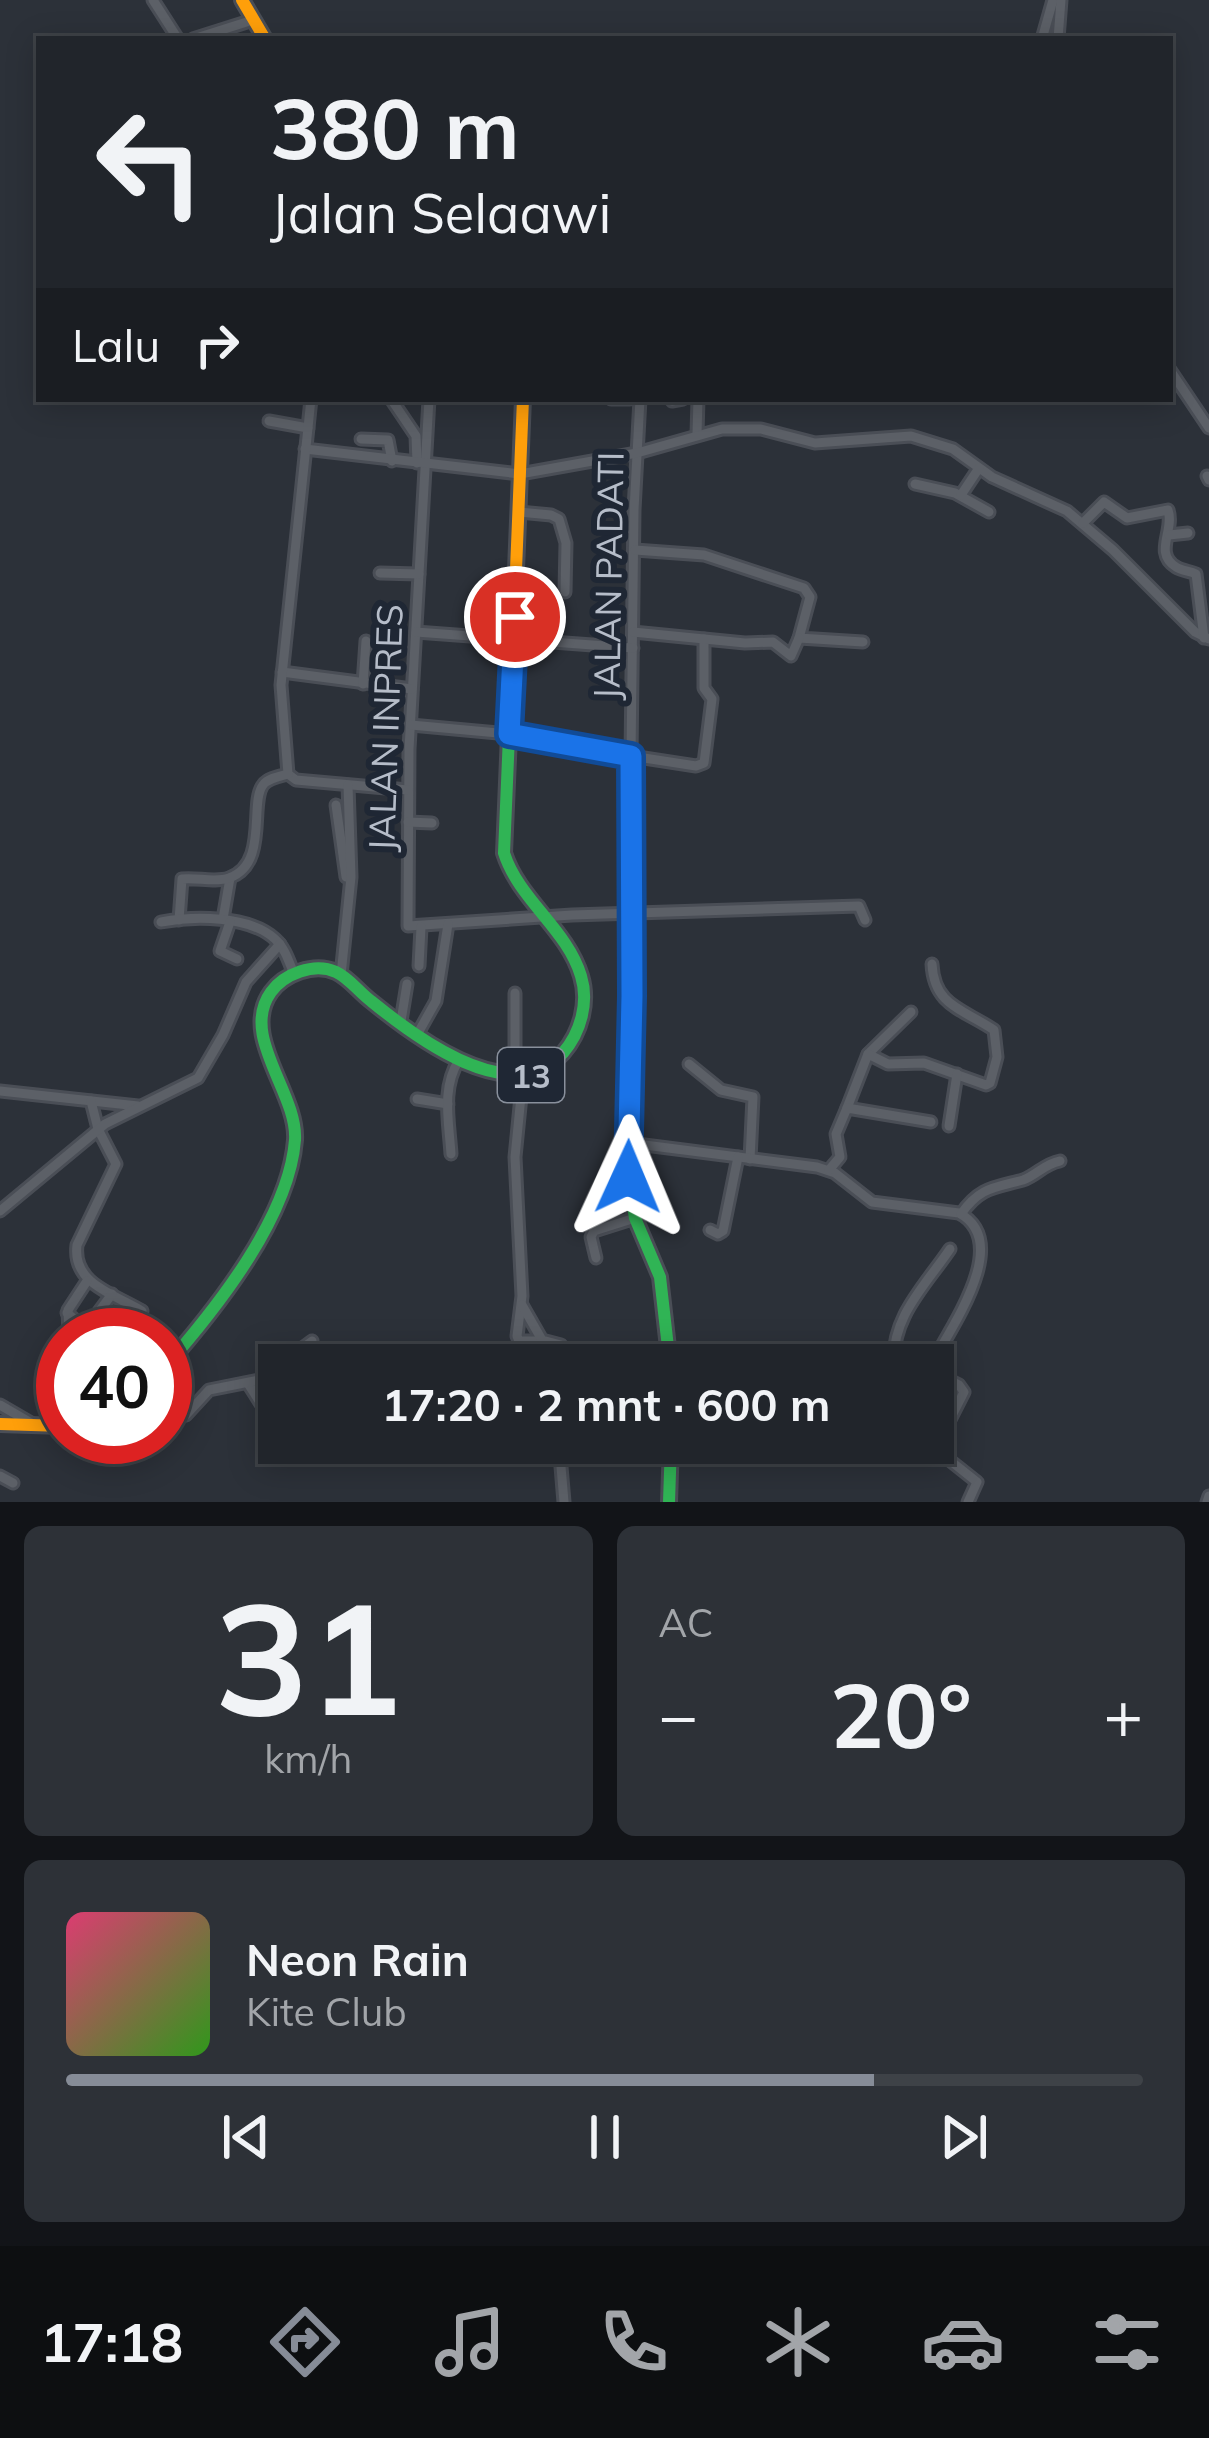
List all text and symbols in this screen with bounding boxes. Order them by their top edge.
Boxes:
text: 380 m [270,75,520,180]
icon: left [72,84,228,240]
text: Jalan Selaawi [270,179,611,247]
icon: right [184,312,250,378]
text: Lalu [72,317,160,373]
street label: JALAN PADATI [583,451,633,701]
pin [464,566,566,668]
icon: arrive [482,584,548,650]
street label: JALAN INPRES [358,603,412,853]
road number: 13 [498,1048,564,1102]
position arrow [565,1114,691,1240]
speed limit sign: 40 [36,1308,192,1464]
text: 17:20 · 2 mnt · 600 m [382,1376,830,1432]
text: 31 [215,1558,402,1754]
text: AC [659,1598,713,1647]
text: 20° [830,1658,972,1771]
text: − [659,1673,698,1756]
text: + [1103,1673,1143,1756]
text: km/h [264,1734,352,1783]
text: Neon Rain [246,1931,469,1987]
text: Kite Club [246,1987,407,2036]
icon: previous [213,2104,279,2170]
icon: pause [572,2104,638,2170]
icon: next [931,2104,997,2170]
icon: directions [263,2300,347,2384]
icon: music [428,2300,512,2384]
icon: phone [592,2300,676,2384]
icon: climate [756,2300,840,2384]
icon: car [921,2300,1005,2384]
icon: filters [1085,2300,1169,2384]
text: 17:18 [40,2308,183,2376]

